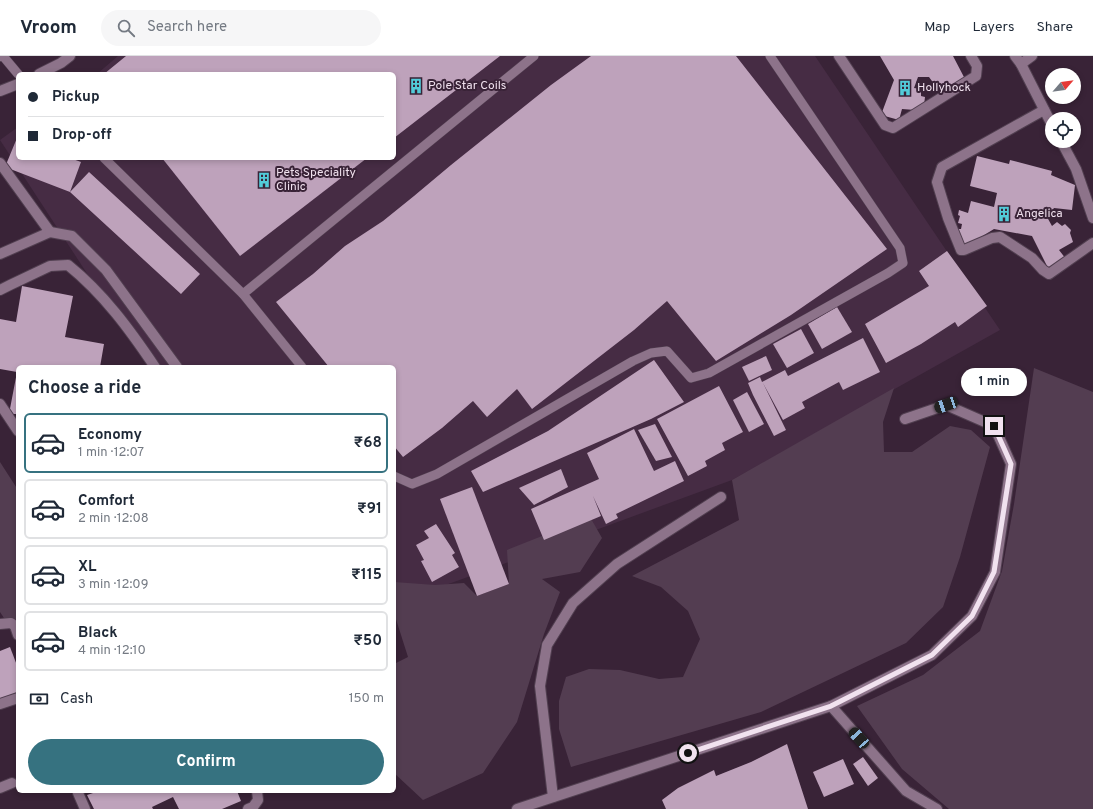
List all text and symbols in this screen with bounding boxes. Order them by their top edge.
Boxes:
search box [101,10,381,46]
text: Vroom [20,16,77,40]
icon: search [115,17,137,39]
text: Search here [147,18,227,37]
text: Map [924,19,950,36]
text: Layers [972,19,1014,36]
text: Share [1036,19,1073,36]
north arrow [1045,68,1081,104]
map controls [1045,68,1081,148]
building icon: Pole Star Coils [407,77,425,95]
place label: Pole Star Coils [428,78,507,94]
building icon: Hollyhock [896,79,914,97]
place label: Hollyhock [917,80,971,96]
text: Pickup [52,88,100,107]
button: locate [1045,112,1081,148]
text: Drop-off [52,126,112,145]
place label: Pets Speciality Clinic [276,165,356,195]
building icon: Pets Speciality Clinic [255,171,273,189]
building icon: Angelica [995,205,1013,223]
place label: Angelica [1016,206,1063,222]
callout: 1 min [961,368,1027,396]
text: 1 min [978,374,1010,390]
text: Choose a ride [28,377,141,400]
car [933,395,959,415]
route end [985,417,1003,435]
icon: car [30,425,66,461]
text: Economy [78,426,142,445]
text: ₹68 [353,434,382,453]
text: 1 min · 12:07 [78,445,144,461]
icon: car [30,491,66,527]
text: Comfort [78,492,135,511]
text: ₹91 [357,500,382,519]
text: 2 min · 12:08 [78,511,149,527]
icon: car [30,557,66,593]
text: XL [78,558,96,577]
text: ₹115 [351,566,382,585]
text: 3 min · 12:09 [78,577,148,593]
icon: car [30,623,66,659]
text: Black [78,624,118,643]
text: ₹50 [353,632,382,651]
text: 4 min · 12:10 [78,643,146,659]
icon: cash [28,688,50,710]
text: Cash [60,690,93,709]
text: 150 m [349,691,384,707]
car [847,725,871,751]
button: Confirm [28,739,384,785]
route start [679,744,697,762]

